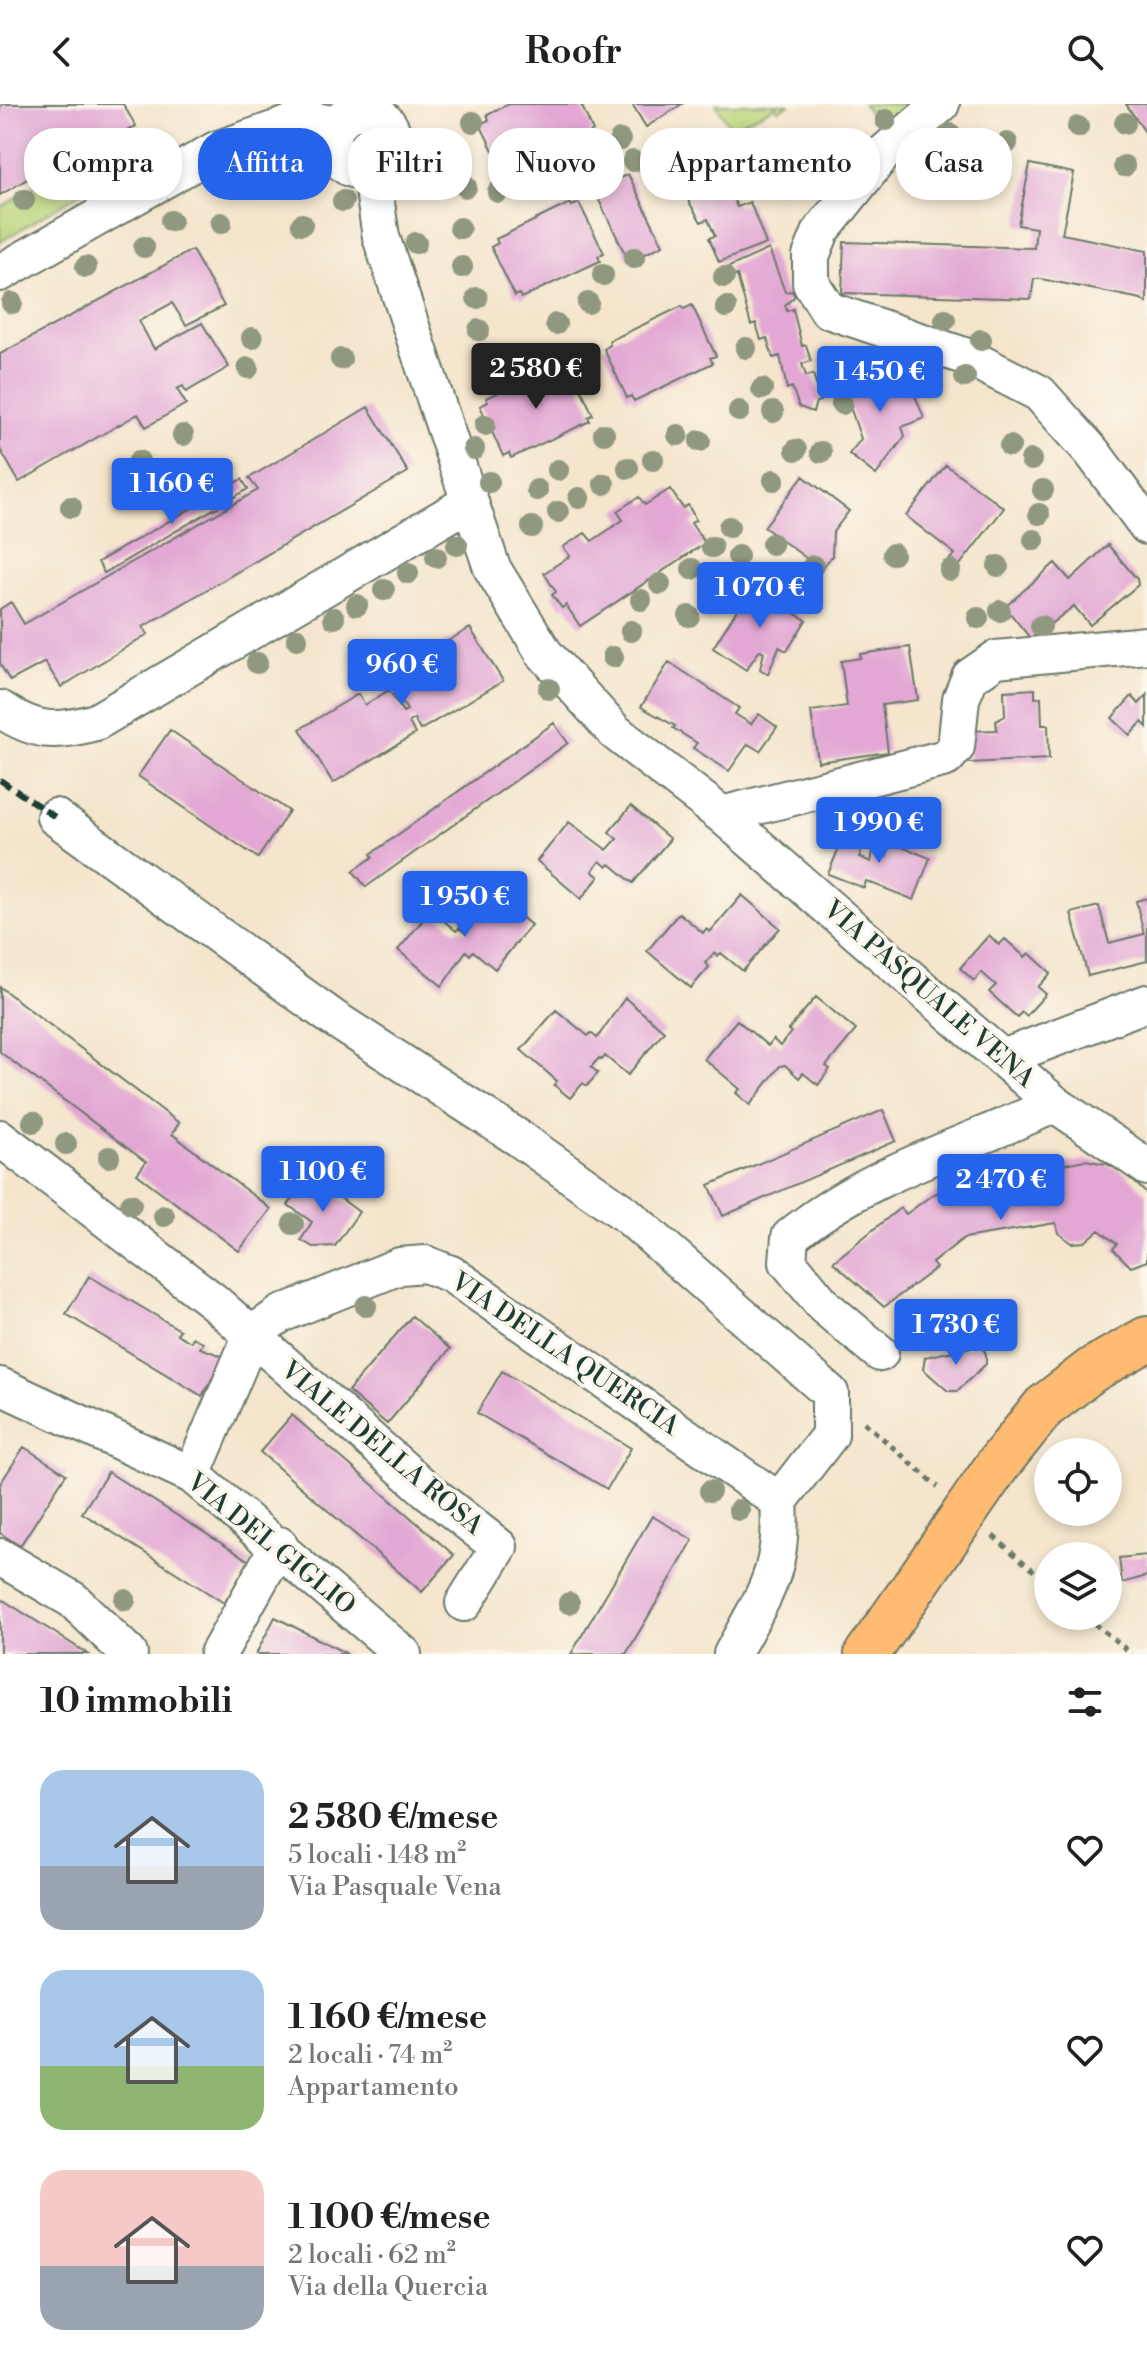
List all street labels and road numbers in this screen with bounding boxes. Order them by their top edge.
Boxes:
street label: VIA PASQUALE VENA [816,893,1042,1095]
street label: VIA DELLA QUERCIA [444,1265,686,1443]
street label: VIALE DELLA ROSA [274,1353,490,1543]
street label: VIA DEL GIGLIO [179,1466,362,1622]

